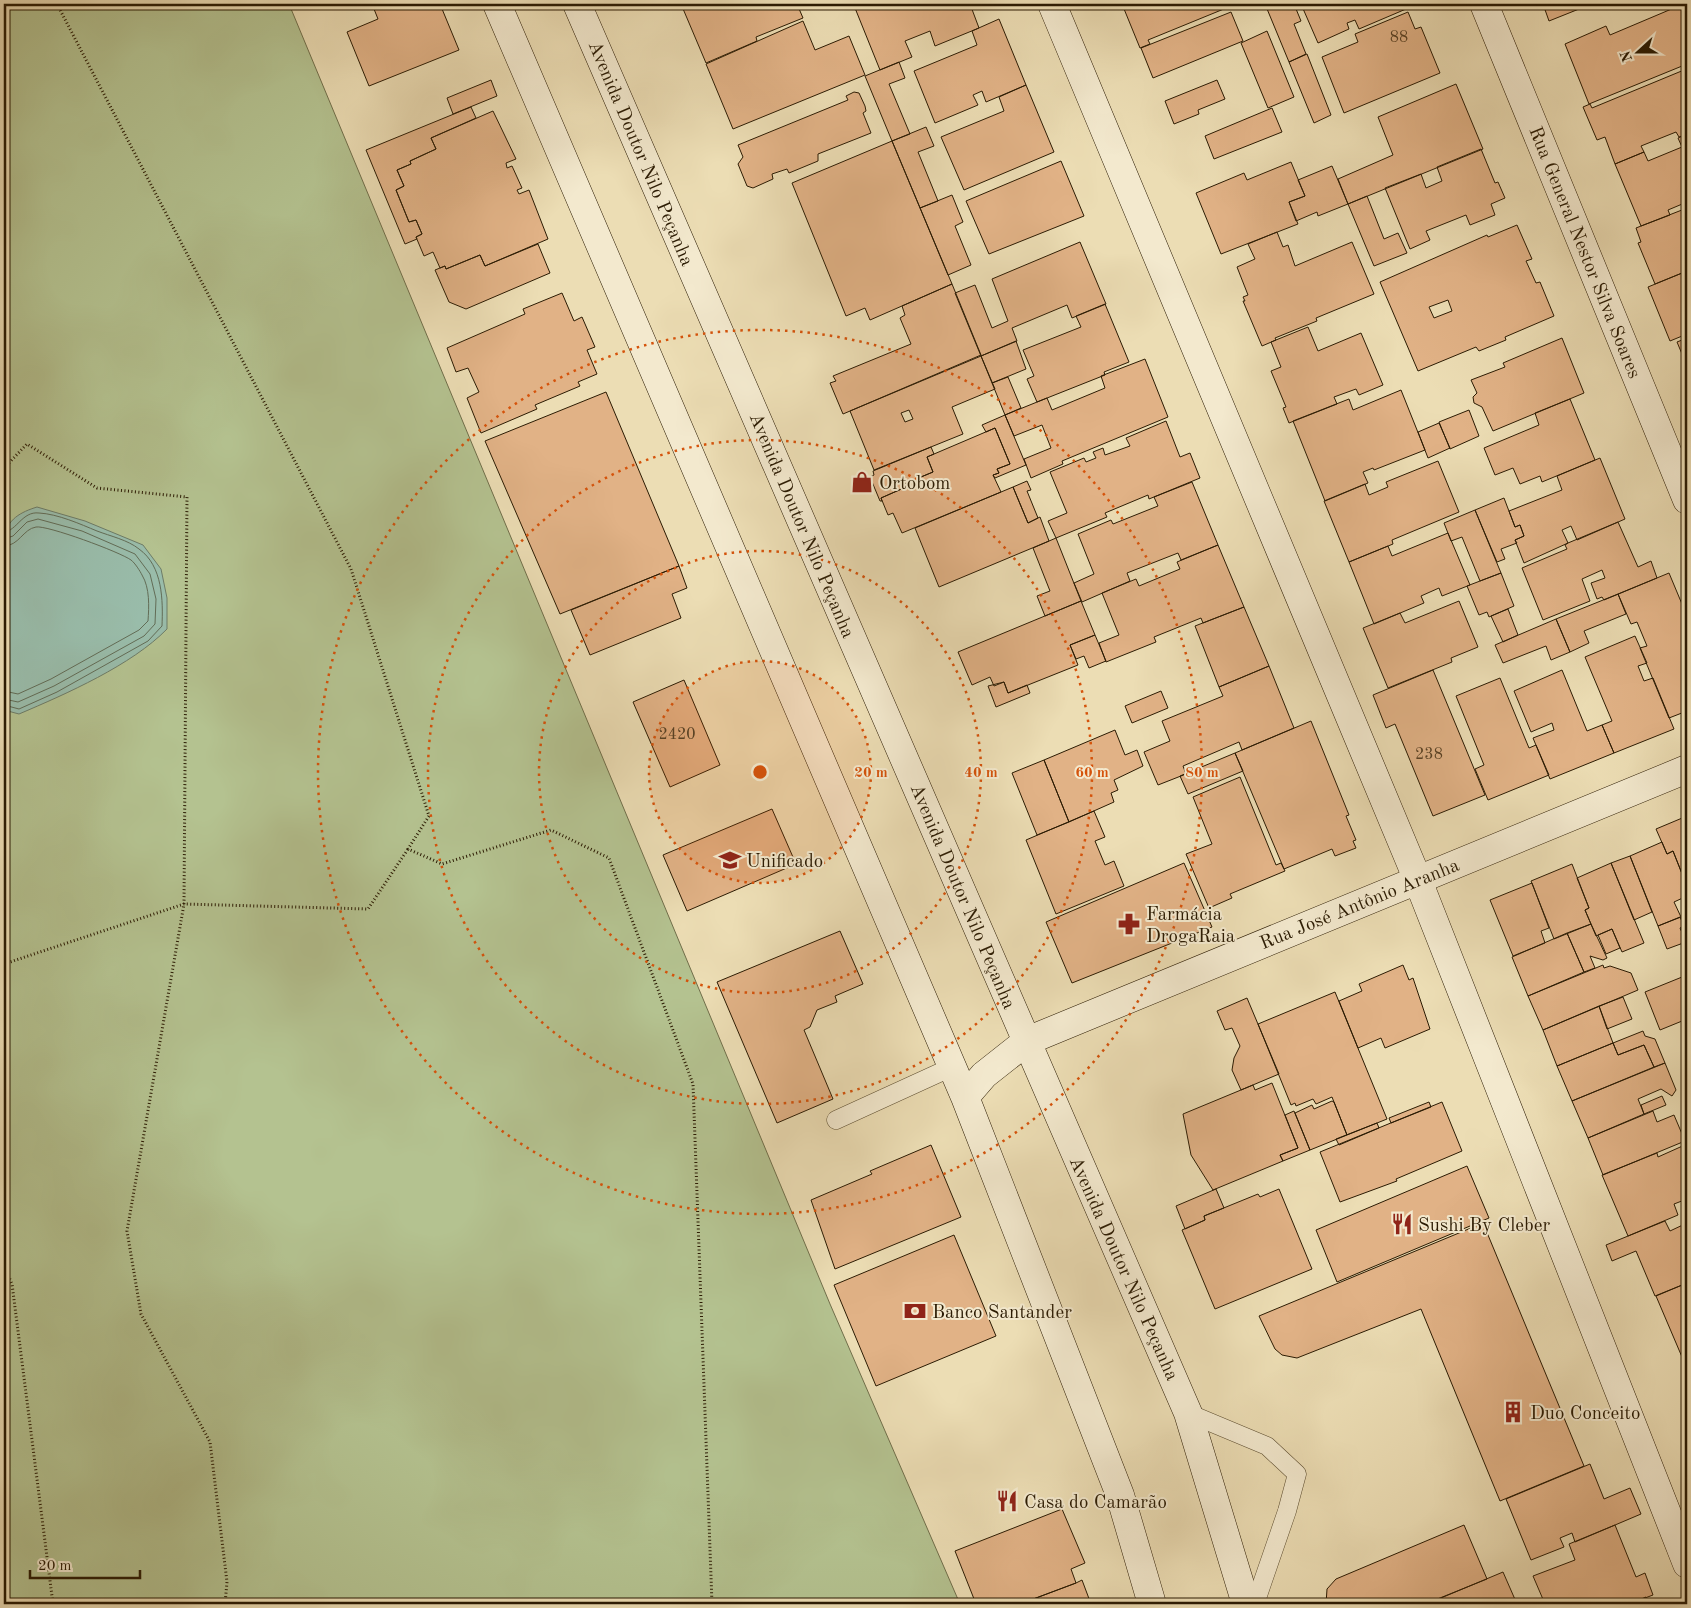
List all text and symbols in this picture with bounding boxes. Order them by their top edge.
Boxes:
north arrow [1614,28,1664,78]
house number: 88 [1390,30,1408,46]
street label: Avenida Doutor Nilo Peçanha [584,39,696,270]
text: N [1618,49,1635,64]
street label: Rua General Nestor Silva Soares [1524,124,1643,382]
street label: Avenida Doutor Nilo Peçanha [745,411,857,642]
shop icon: Ortobom [849,469,875,495]
place label: Ortobom [879,475,950,494]
house number: 2420 [658,727,696,743]
house number: 238 [1415,747,1443,763]
centre of rings [751,763,769,781]
text: 20 m [854,766,888,781]
text: 40 m [964,766,998,781]
text: 60 m [1075,766,1109,781]
text: 80 m [1185,766,1219,781]
street label: Avenida Doutor Nilo Peçanha [906,782,1018,1013]
school or university icon: Unificado [717,847,743,873]
place label: Unificado [746,853,823,872]
street label: Rua José Antônio Aranha [1258,856,1463,954]
place label: Farmácia DrogaRaia [1146,906,1236,947]
pharmacy icon: Farmácia DrogaRaia [1116,911,1142,937]
street label: Avenida Doutor Nilo Peçanha [1065,1154,1181,1384]
restaurant icon: Sushi By Cleber [1389,1211,1415,1237]
place label: Sushi By Cleber [1418,1217,1551,1236]
bank icon: Banco Santander [902,1298,928,1324]
place label: Banco Santander [932,1304,1072,1323]
building icon: Duo Conceito [1500,1399,1526,1425]
place label: Duo Conceito [1530,1405,1640,1424]
restaurant icon: Casa do Camarão [994,1488,1020,1514]
place label: Casa do Camarão [1024,1494,1167,1513]
scale bar [30,1548,140,1580]
text: 20 m [38,1559,72,1574]

